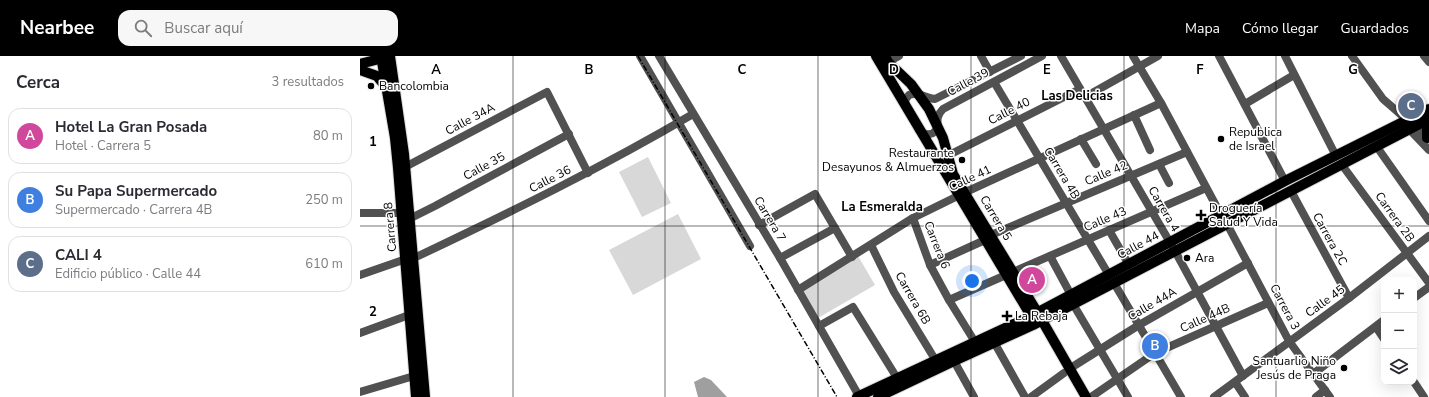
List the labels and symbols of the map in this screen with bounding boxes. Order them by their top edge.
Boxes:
text: A [431,61,441,79]
text: B [585,61,594,79]
text: C [738,61,747,79]
text: D [889,61,899,79]
text: E [1043,61,1051,79]
text: F [1196,61,1204,79]
text: G [1348,61,1358,79]
street label: Calle 39 [944,64,992,100]
place label: Bancolombia [379,78,449,94]
marker: Bancolombia [366,81,376,91]
district label: Las Delicias [1041,87,1113,105]
pin: C [1398,91,1424,121]
street label: Calle 40 [985,94,1033,128]
street label: Calle 34A [442,99,498,139]
place label: Republica de Israel [1229,124,1282,154]
text: 1 [369,133,377,151]
marker: Republica de Israel [1216,134,1226,144]
street label: Carrera 4B [1040,144,1084,202]
place label: Restaurante Desayunos & Almuerzos [822,145,954,175]
street label: Calle 35 [460,148,508,184]
marker: Restaurante Desayunos & Almuerzos [957,155,967,165]
street label: Calle 42 [1082,157,1130,189]
street label: Calle 41 [946,161,994,195]
street label: Calle 36 [526,162,574,196]
street label: Carrera 4 [1145,183,1183,235]
street label: Carrera 2B [1371,189,1419,245]
street label: Carrera 5 [976,192,1016,244]
street label: Carrera 7 [750,193,790,245]
district label: La Esmeralda [841,198,923,216]
place label: Droguería Salud Y Vida [1209,200,1278,230]
street label: Carrera 8 [380,201,400,253]
street label: Calle 43 [1081,203,1129,235]
marker: Droguería Salud Y Vida [1196,210,1206,220]
street label: Carrera 2C [1309,210,1351,268]
street label: Carrera 6 [920,219,954,271]
street label: Calle 44 [1114,227,1162,263]
place label: Ara [1195,250,1214,266]
marker: Ara [1182,253,1192,263]
pin: A [1019,265,1045,295]
street label: Carrera 6B [892,269,934,327]
your location [962,271,982,291]
street label: Carrera 3 [1266,281,1304,333]
street label: Calle 45 [1302,281,1348,321]
street label: Calle 44A [1125,283,1180,324]
street label: Calle 44B [1177,300,1233,336]
text: 2 [369,303,377,321]
place label: La Rebaja [1015,308,1068,324]
marker: La Rebaja [1002,311,1012,321]
pin: B [1142,331,1168,361]
place label: Santuarlio Niño Jesús de Praga [1253,353,1336,383]
marker: Santuarlio Niño Jesús de Praga [1339,363,1349,373]

